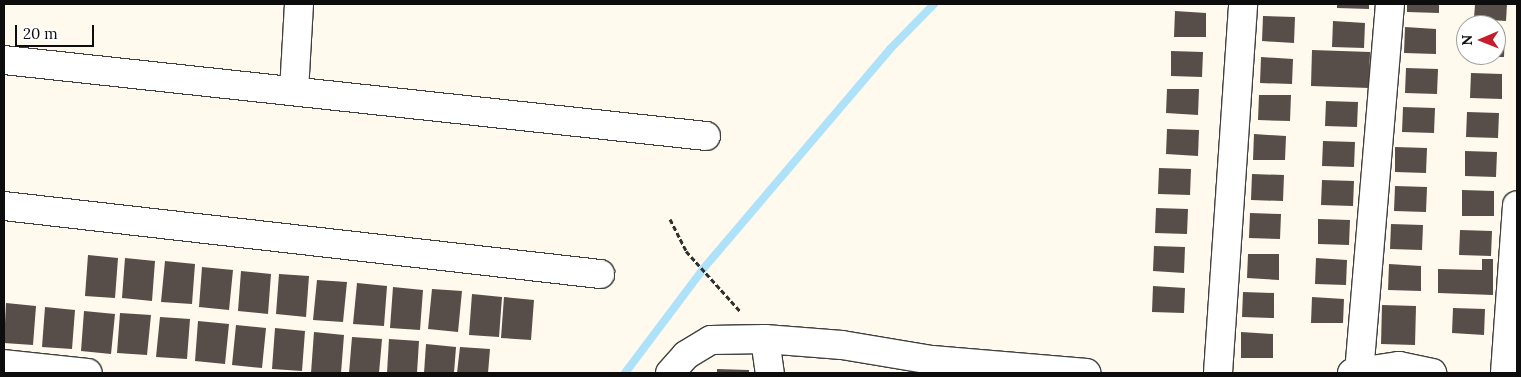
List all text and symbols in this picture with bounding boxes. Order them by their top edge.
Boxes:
scale bar [18,15,96,47]
north arrow [1456,15,1506,65]
text: 20 m [23,24,58,43]
text: N [1458,35,1476,46]

